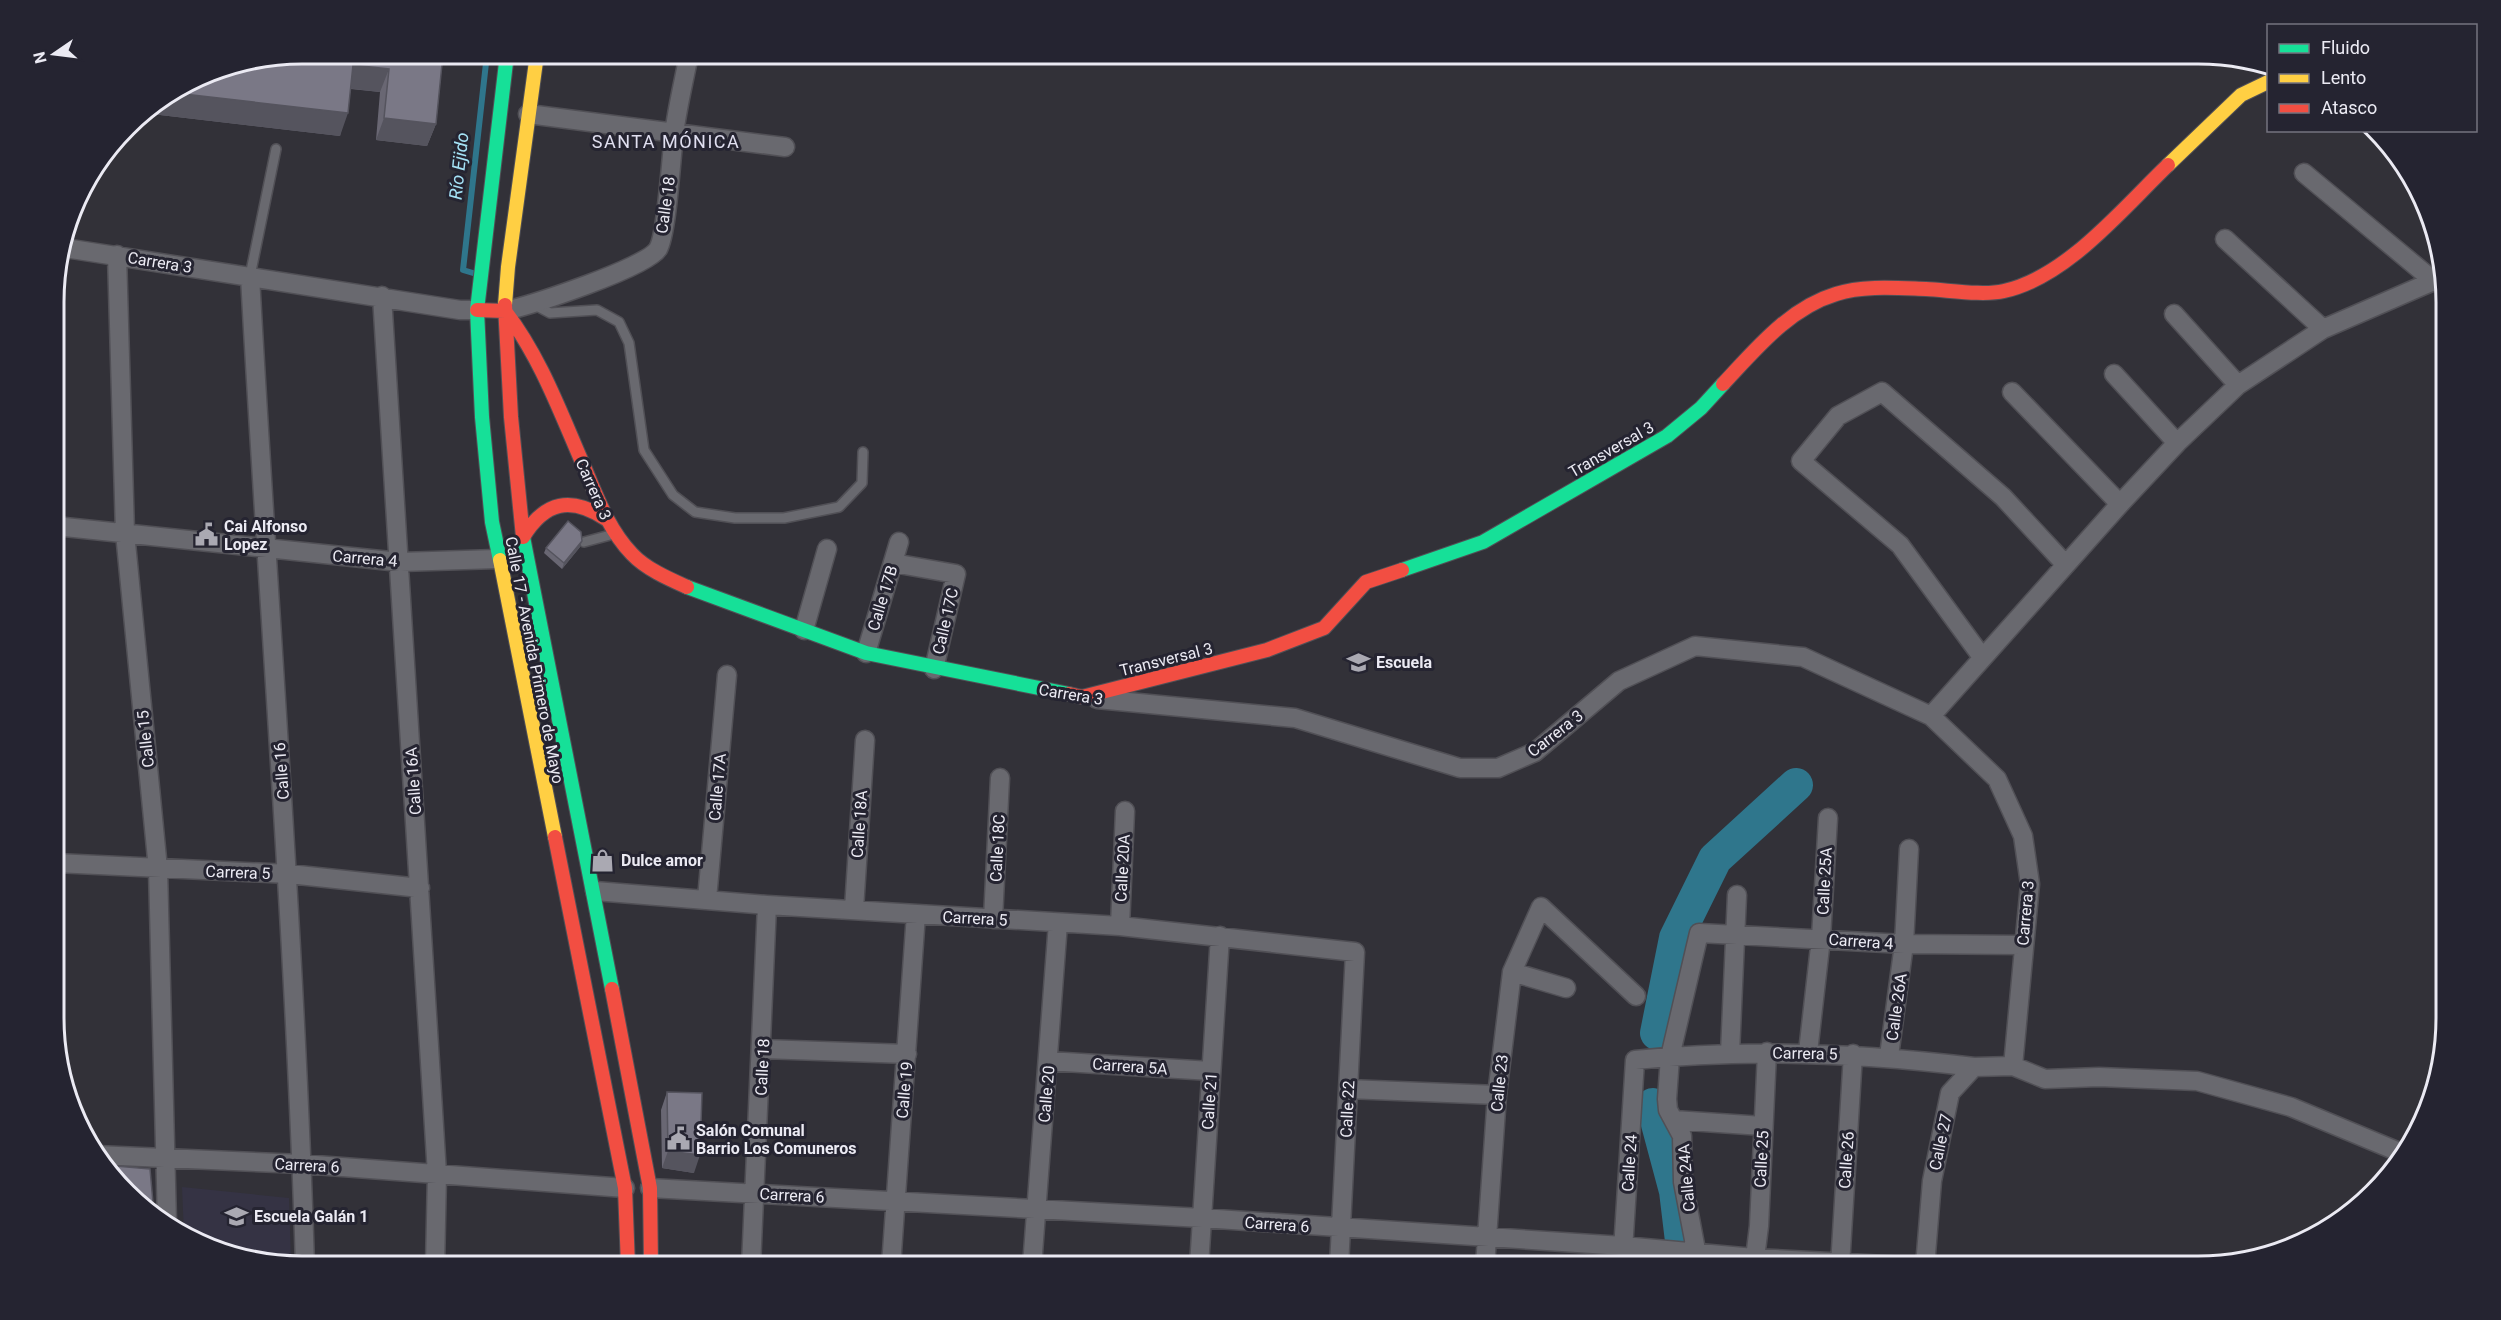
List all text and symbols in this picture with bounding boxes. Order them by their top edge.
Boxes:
north arrow [24,24,84,84]
legend [2267,24,2477,132]
text: Fluido [2321,37,2370,58]
text: N [29,50,51,65]
text: Lento [2321,67,2366,88]
text: Atasco [2321,97,2377,118]
water label: Río Ejido [445,131,472,201]
district label: SANTA MÓNICA [592,131,740,152]
street label: Calle 18 [652,175,679,235]
street label: Carrera 3 [126,248,194,277]
street label: Transversal 3 [1565,417,1657,481]
street label: Carrera 3 [572,456,615,523]
place label: Cai Alfonso Lopez [224,517,307,554]
public building icon: Cai Alfonso Lopez [193,522,219,548]
street label: Calle 17 - Avenida Primero de Mayo [501,535,568,785]
street label: Carrera 4 [332,546,398,571]
street label: Calle 17B [864,563,901,633]
street label: Calle 17C [929,586,962,656]
street label: Transversal 3 [1118,639,1215,680]
school or university icon: Escuela [1345,649,1371,675]
place label: Escuela [1376,653,1432,672]
street label: Carrera 3 [1037,680,1105,709]
street label: Carrera 3 [1524,706,1587,761]
street label: Calle 15 [133,709,158,768]
street label: Calle 16 [270,742,293,800]
street label: Calle 16A [402,746,425,815]
street label: Calle 17A [705,752,730,822]
street label: Calle 18A [848,789,871,859]
street label: Calle 18C [986,814,1009,882]
street label: Calle 20A [1111,833,1134,902]
street label: Calle 25A [1813,846,1836,915]
shop icon: Dulce amor [590,847,616,873]
place label: Dulce amor [621,851,703,870]
street label: Carrera 5 [205,862,271,883]
street label: Carrera 3 [2013,880,2038,946]
street label: Carrera 5 [942,907,1008,930]
street label: Carrera 4 [1828,930,1894,953]
street label: Calle 26A [1882,972,1911,1042]
street label: Calle 18 [752,1038,773,1096]
street label: Carrera 5 [1772,1043,1838,1064]
street label: Carrera 5A [1092,1054,1169,1079]
street label: Calle 23 [1487,1054,1512,1113]
street label: Calle 19 [893,1061,916,1119]
street label: Calle 20 [1035,1065,1058,1123]
street label: Calle 21 [1198,1072,1221,1130]
street label: Calle 22 [1337,1080,1358,1138]
street label: Calle 27 [1925,1112,1956,1172]
place label: Salón Comunal Barrio Los Comuneros [696,1121,856,1158]
public building icon: Salón Comunal Barrio Los Comuneros [665,1126,691,1152]
street label: Calle 25 [1751,1130,1772,1188]
street label: Calle 26 [1835,1131,1858,1189]
street label: Calle 24 [1618,1134,1641,1192]
street label: Calle 24A [1674,1143,1699,1213]
street label: Carrera 6 [274,1154,340,1177]
street label: Carrera 6 [759,1184,825,1207]
school or university icon: Escuela Galán 1 [223,1203,249,1229]
place label: Escuela Galán 1 [254,1207,368,1226]
street label: Carrera 6 [1244,1213,1310,1236]

